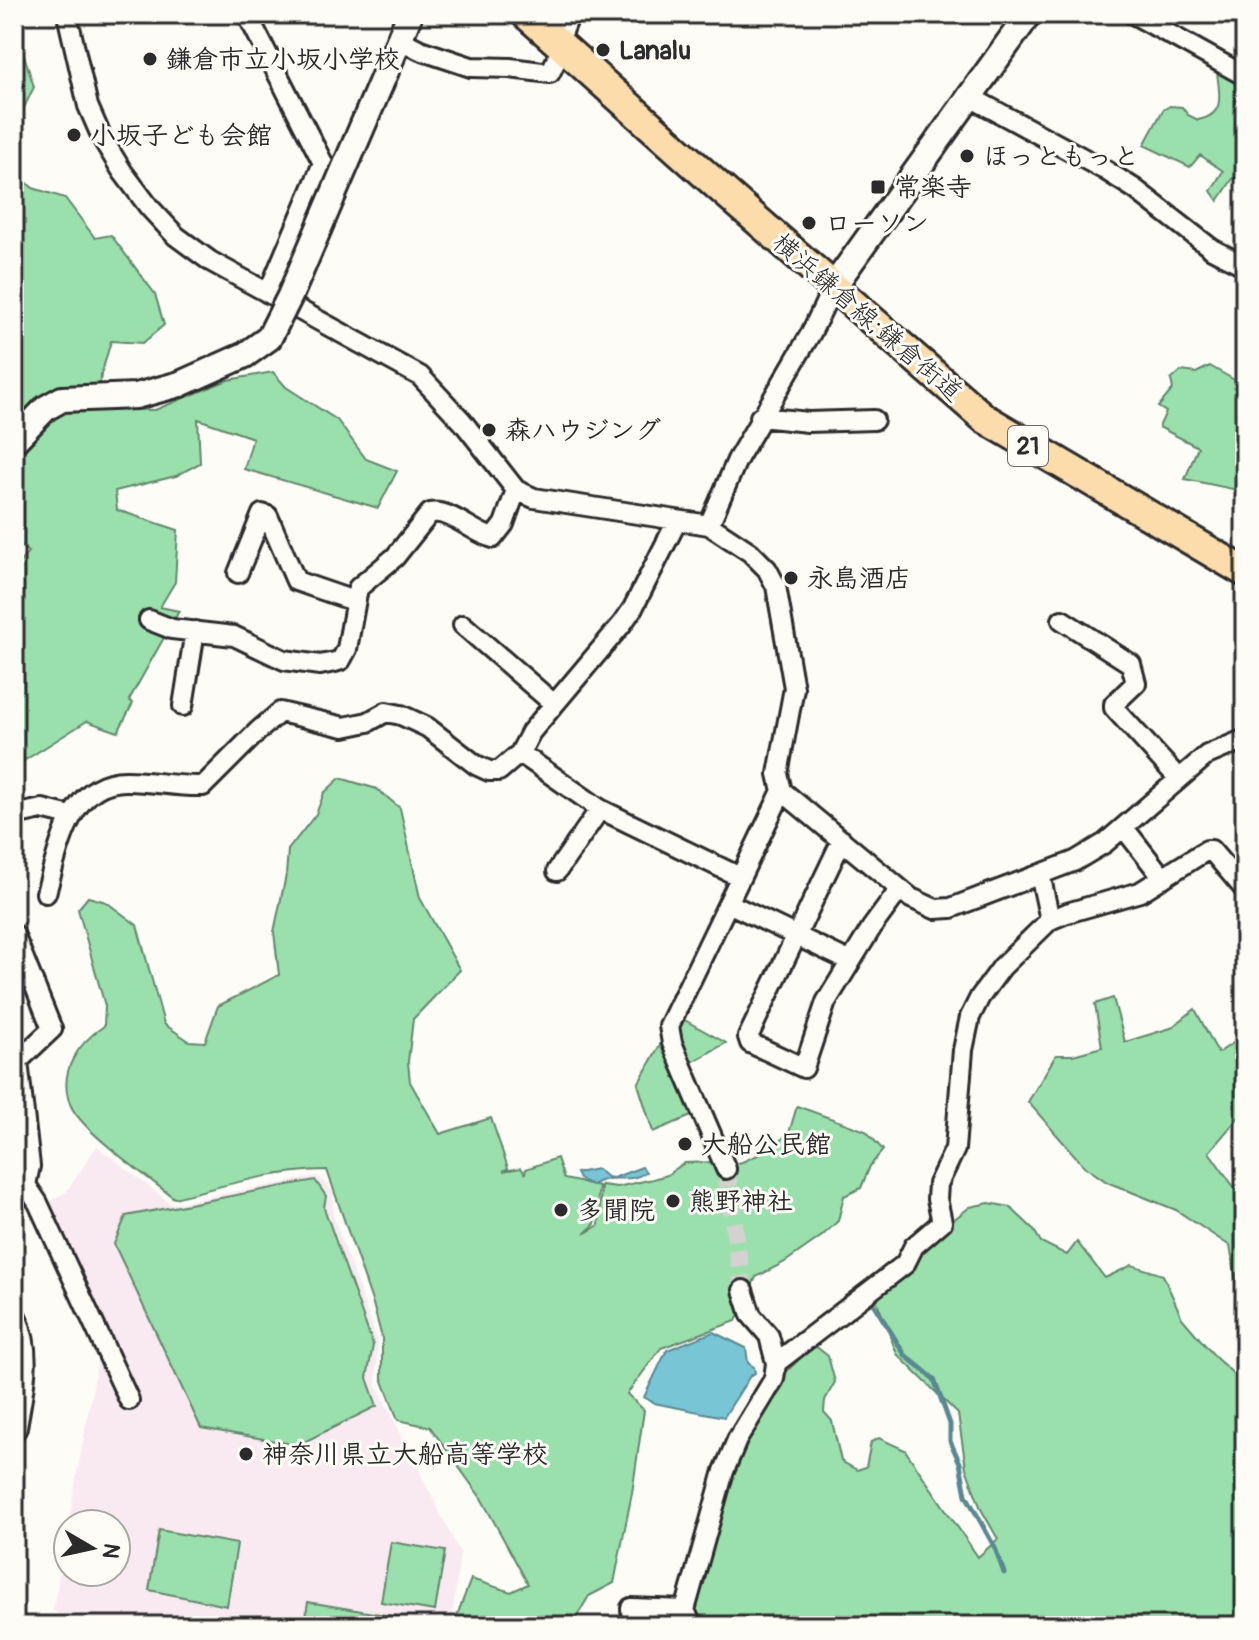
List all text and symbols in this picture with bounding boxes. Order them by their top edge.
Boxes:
place label: Lanalu [619,35,691,67]
marker: Lanalu [594,41,612,59]
place label: 鎌倉市立小坂小学校 [166,44,400,76]
marker: 鎌倉市立小坂小学校 [141,50,159,68]
place label: 小坂子ども会館 [90,120,272,152]
marker: 小坂子ども会館 [65,126,83,144]
place label: ほっともっと [983,141,1139,173]
marker: ほっともっと [958,147,976,165]
place label: 常楽寺 [894,172,972,204]
marker: 常楽寺 [869,178,887,196]
place label: ローソン [825,208,929,240]
marker: ローソン [800,214,818,232]
street label: 横浜鎌倉線;鎌倉街道 [766,227,969,409]
place label: 森ハウジング [505,415,661,447]
marker: 森ハウジング [480,421,498,439]
road number: 21 [1008,426,1048,466]
place label: 永島酒店 [807,563,911,595]
marker: 永島酒店 [782,569,800,587]
place label: 大船公民館 [701,1129,831,1161]
marker: 大船公民館 [676,1135,694,1153]
place label: 熊野神社 [689,1186,793,1218]
marker: 熊野神社 [664,1192,682,1210]
place label: 多聞院 [577,1195,655,1227]
marker: 多聞院 [552,1201,570,1219]
place label: 神奈川県立大船高等学校 [262,1439,548,1471]
marker: 神奈川県立大船高等学校 [237,1445,255,1463]
north arrow [52,1508,132,1588]
text: N [96,1541,126,1561]

